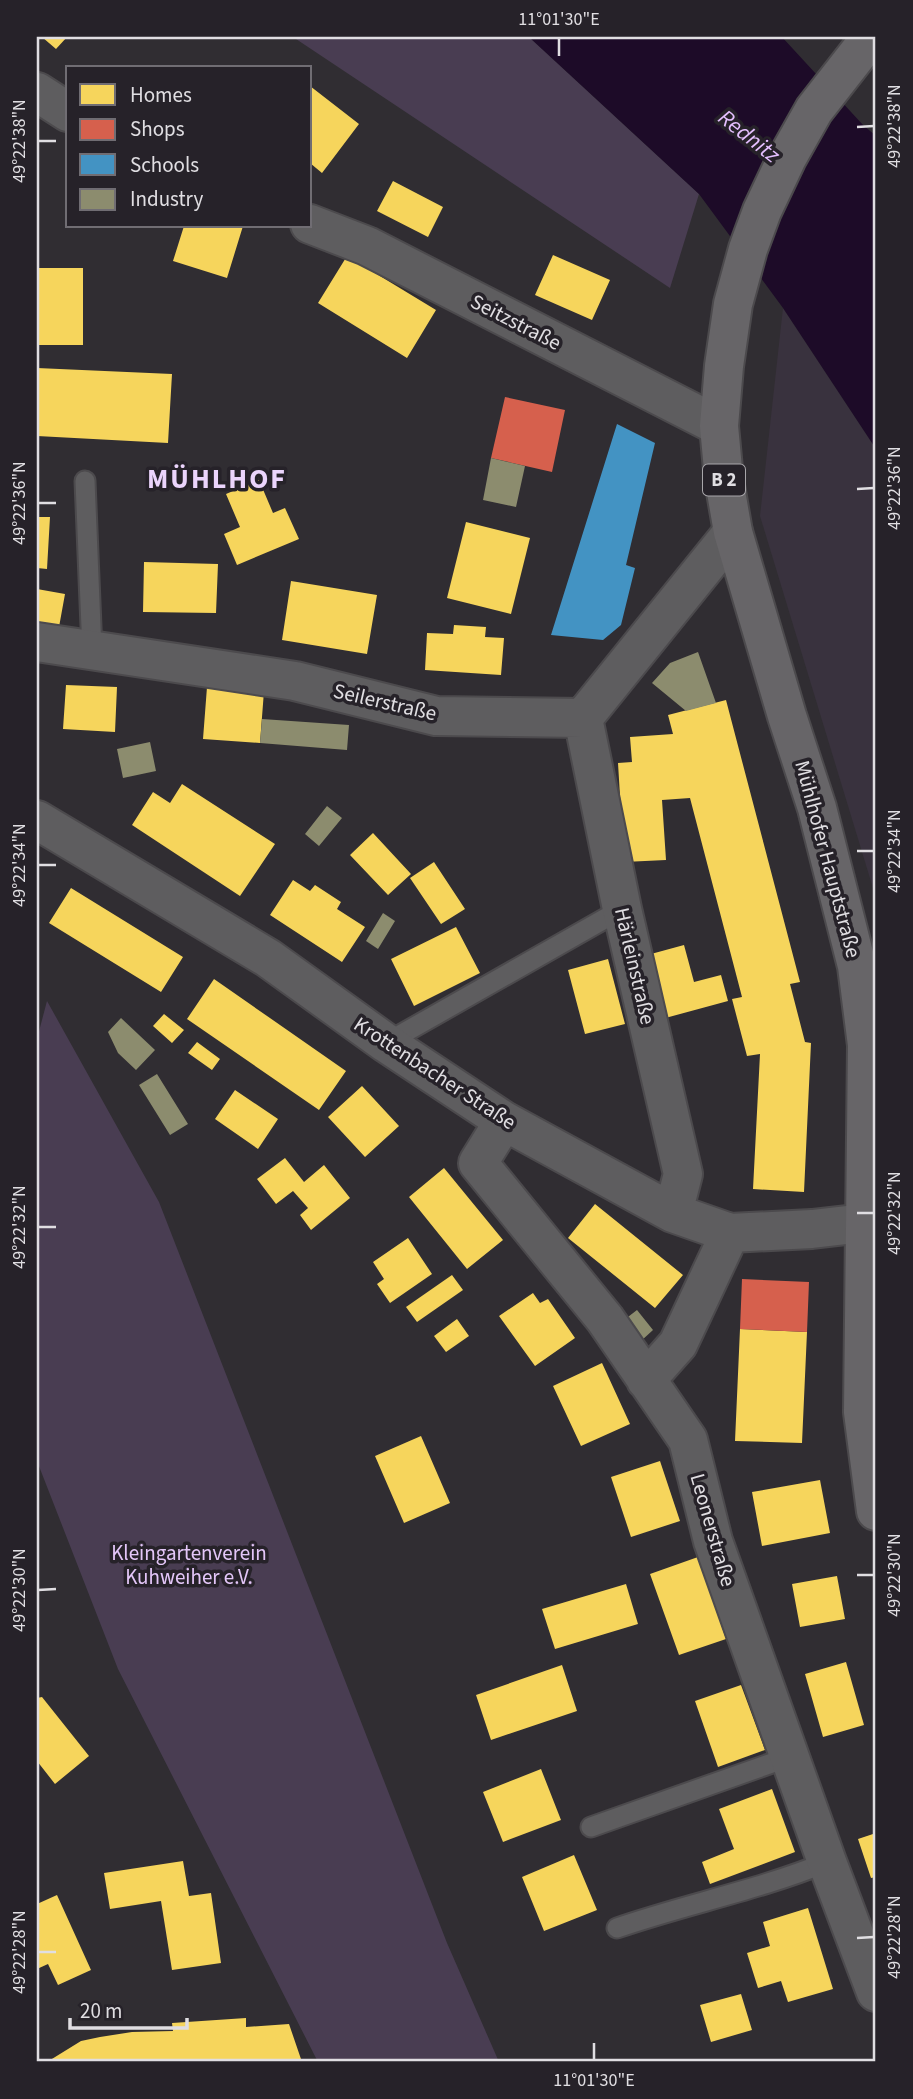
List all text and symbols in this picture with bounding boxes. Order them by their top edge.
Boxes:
text: 11°01'30"E [518,7,600,32]
legend [66,66,312,228]
text: Homes [130,80,192,110]
text: 49°22'38"N [882,84,907,168]
text: 49°22'38"N [7,99,32,183]
water label: Rednitz [711,101,787,171]
text: Shops [130,114,185,144]
text: Schools [130,150,199,180]
text: Industry [130,184,203,214]
street label: Seitzstraße [465,286,567,358]
text: 49°22'36"N [882,446,907,530]
district label: MÜHLHOF [147,459,287,499]
text: 49°22'36"N [7,461,32,545]
road number: B 2 [703,464,745,495]
street label: Seilerstraße [330,676,440,728]
street label: Mühlhofer Hauptstraße [787,757,869,961]
text: 49°22'34"N [882,809,907,893]
text: 49°22'34"N [7,823,32,907]
street label: Härleinstraße [607,904,663,1028]
street label: Krottenbacher Straße [348,1009,522,1137]
text: 49°22'32"N [882,1171,907,1255]
text: 49°22'32"N [7,1185,32,1269]
street label: Leonerstraße [683,1470,743,1590]
text: 49°22'30"N [882,1533,907,1617]
park label: Kleingartenverein Kuhweiher e.V. [111,1538,267,1592]
text: 49°22'30"N [7,1548,32,1632]
text: 49°22'28"N [882,1895,907,1979]
text: 49°22'28"N [7,1910,32,1994]
scale bar [70,1987,187,2031]
text: 20 m [80,1996,122,2026]
text: 11°01'30"E [553,2068,635,2093]

